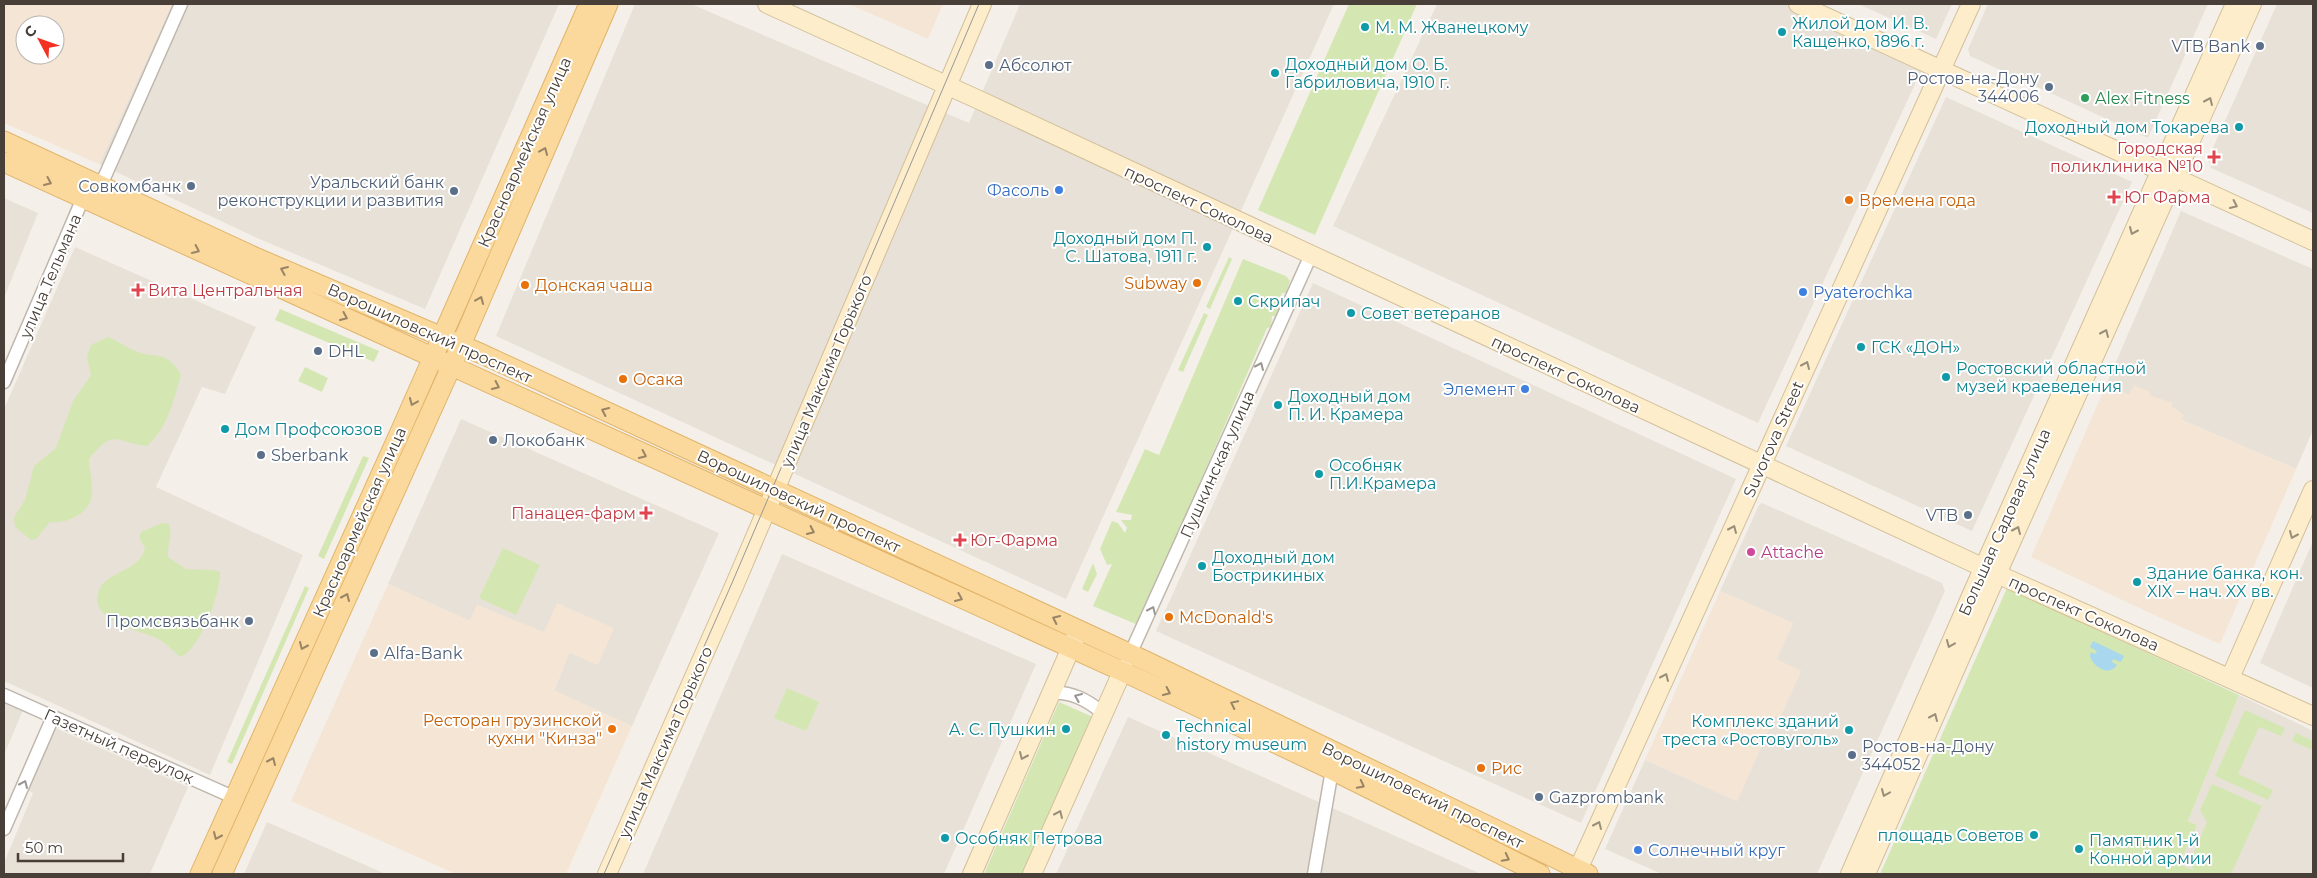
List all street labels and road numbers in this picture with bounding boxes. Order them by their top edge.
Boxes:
street label: Красноармейская улица [474,54,575,250]
street label: проспект Соколова [1121,162,1276,247]
street label: улица Тельмана [15,211,85,342]
street label: улица Максима Горького [777,272,876,472]
street label: Ворошиловский проспект [325,280,535,387]
street label: проспект Соколова [1488,332,1643,417]
street label: Suvorova Street [1739,378,1808,500]
street label: Пушкинская улица [1176,388,1259,541]
street label: Красноармейская улица [309,424,410,620]
street label: Большая Садовая улица [1954,426,2054,619]
street label: Ворошиловский проспект [694,446,904,557]
street label: проспект Соколова [2006,572,2162,655]
street label: улица Максима Горького [614,643,716,842]
street label: Газетный переулок [41,705,197,788]
street label: Ворошиловский проспект [1319,738,1527,853]

